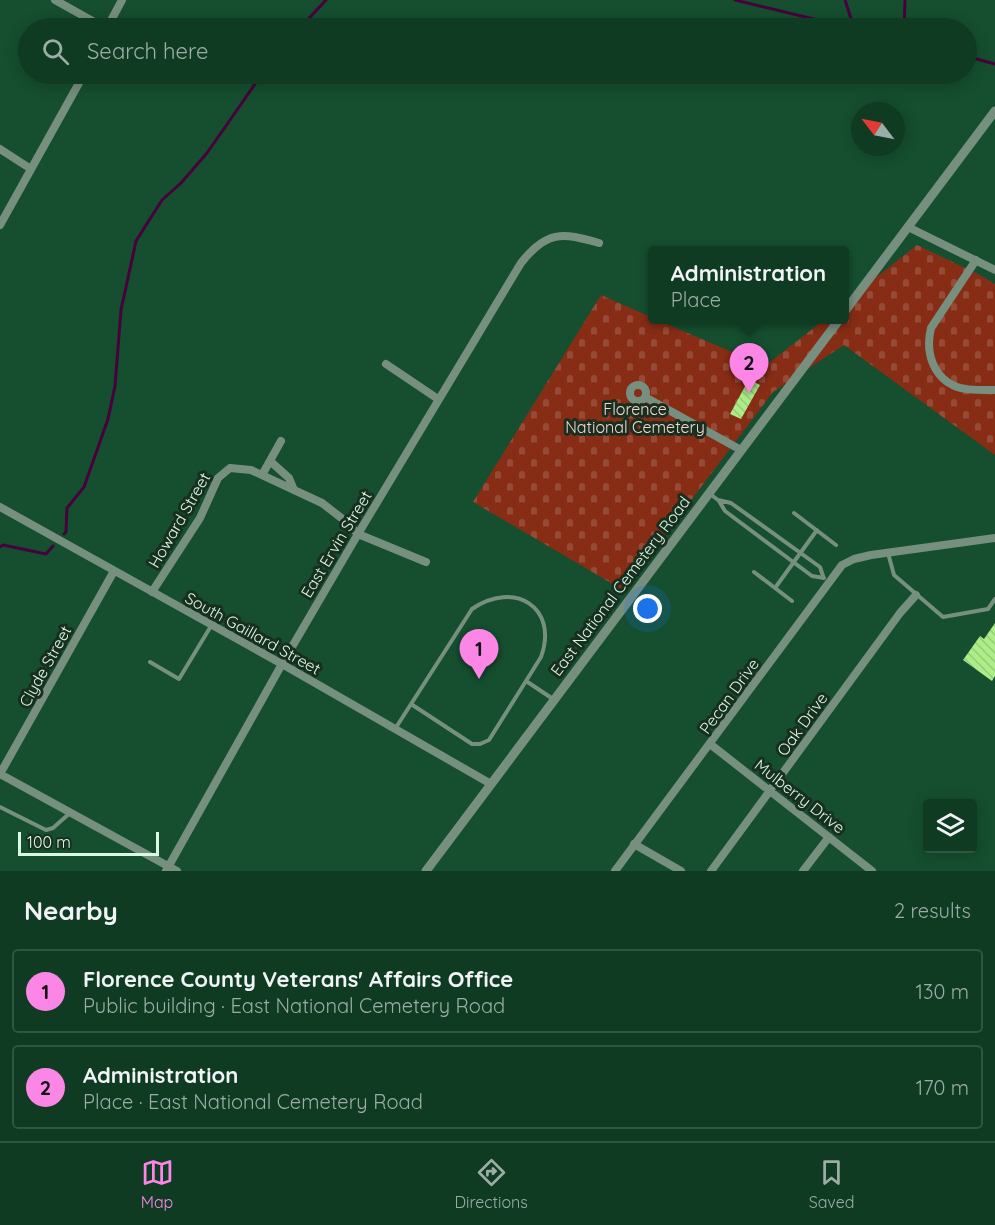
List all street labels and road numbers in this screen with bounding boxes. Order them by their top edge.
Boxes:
street label: Howard Street [144,469,214,571]
street label: East Ervin Street [296,487,376,601]
street label: East National Cemetery Road [546,492,694,680]
street label: South Gaillard Street [182,587,324,679]
street label: Clyde Street [15,622,75,710]
street label: Pecan Drive [695,654,763,738]
street label: Oak Drive [772,688,832,760]
street label: Mulberry Drive [751,755,849,837]

